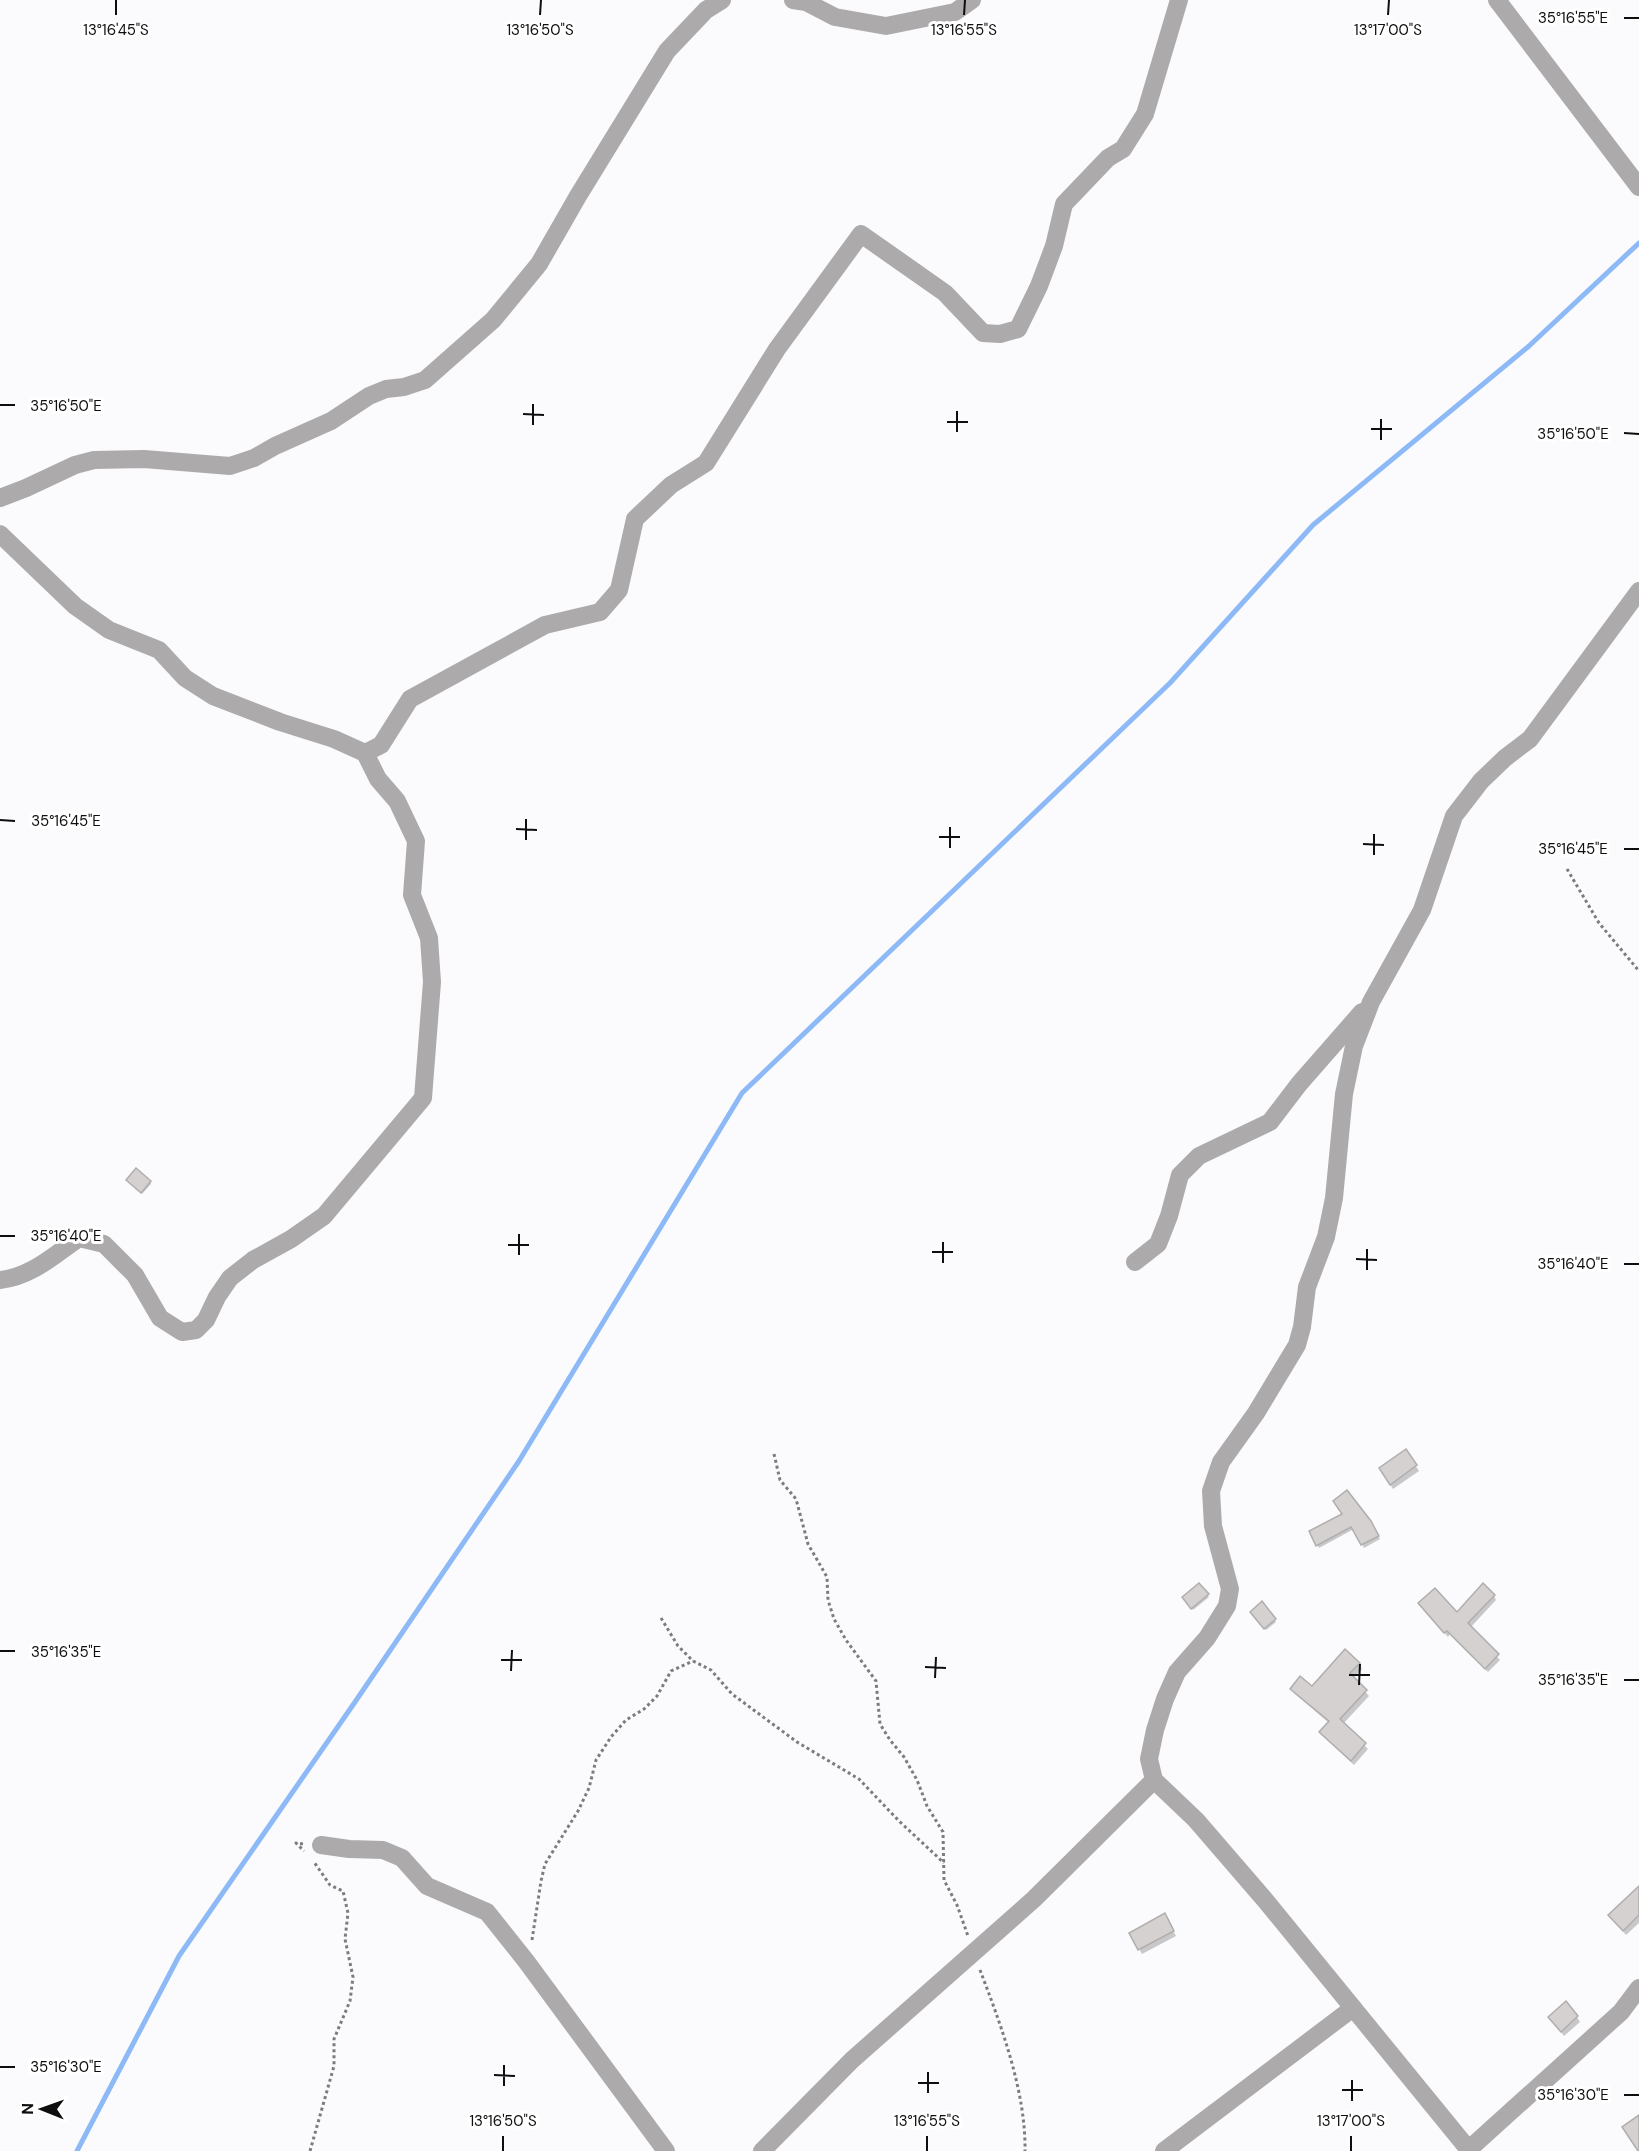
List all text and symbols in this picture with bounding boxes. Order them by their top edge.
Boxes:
text: 35°16'55"E [1538,8,1608,28]
text: 13°16'45"S [83,20,149,40]
text: 13°16'50"S [506,20,574,40]
text: 13°16'55"S [931,20,997,40]
text: 13°17'00"S [1354,20,1422,40]
text: 35°16'50"E [30,396,102,416]
text: 35°16'50"E [1537,424,1609,444]
text: 35°16'45"E [31,811,101,831]
text: 35°16'45"E [1538,839,1608,859]
text: 35°16'40"E [30,1226,102,1246]
text: 35°16'40"E [1537,1254,1609,1274]
text: 35°16'35"E [31,1642,101,1662]
text: 35°16'35"E [1538,1670,1608,1690]
text: 35°16'30"E [30,2057,102,2077]
north arrow [12,2079,72,2139]
text: 35°16'30"E [1537,2085,1609,2105]
text: N [17,2103,38,2115]
text: 13°16'50"S [469,2111,537,2131]
text: 13°16'55"S [894,2111,960,2131]
text: 13°17'00"S [1317,2111,1385,2131]

